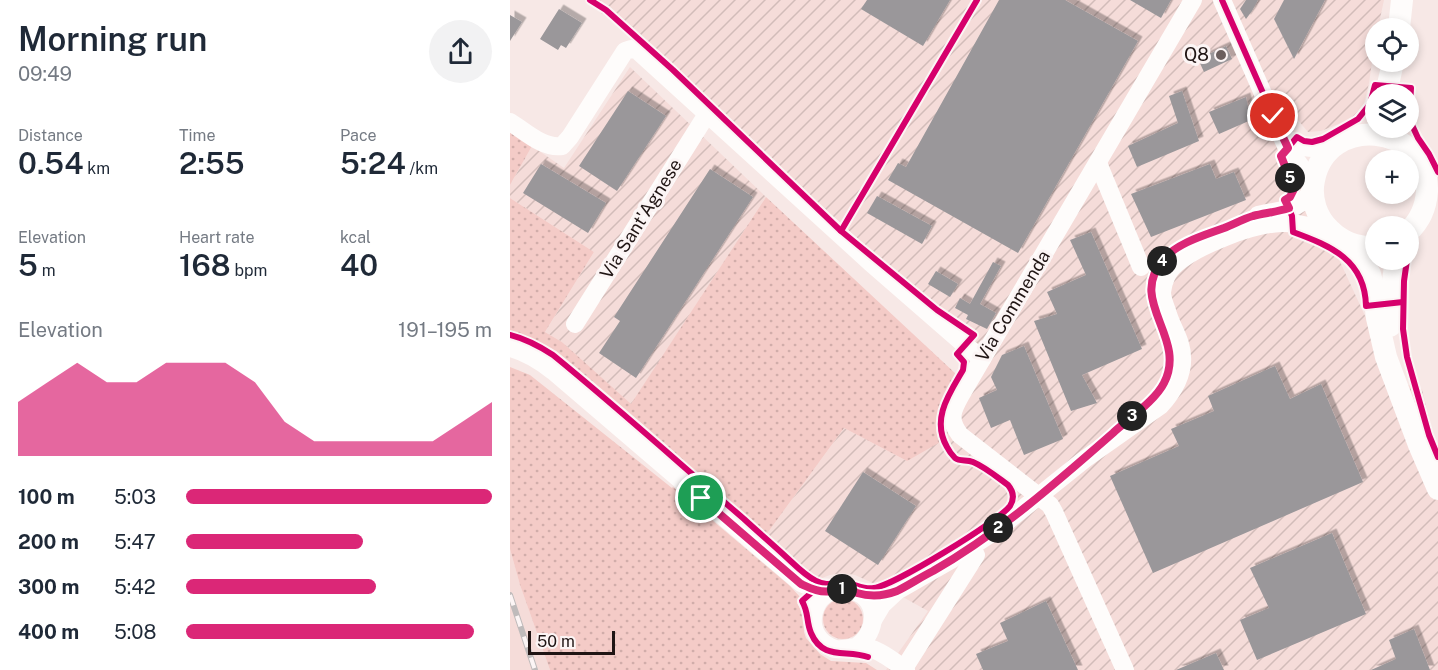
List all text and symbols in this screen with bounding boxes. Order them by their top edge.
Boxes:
map controls [1365,18,1419,270]
button: locate [1365,18,1419,72]
text: Morning run [18,20,207,58]
button: share [429,20,492,83]
place label: Q8 [1184,44,1209,65]
marker: Q8 [1214,48,1228,62]
text: 09:49 [18,62,72,86]
button: layers [1365,84,1419,138]
pin [1247,90,1298,141]
icon: check [1256,99,1289,132]
text: Distance [18,126,83,145]
text: Time [179,126,215,145]
text: Pace [340,126,377,145]
text: 0.54 [18,145,83,181]
text: 2:55 [179,145,245,181]
text: 5:24 [340,145,406,181]
button: + [1365,150,1419,204]
street label: Via Sant'Agnese [595,155,686,283]
text: km [83,159,110,178]
text: /km [406,159,438,178]
pin: 5 [1275,163,1305,193]
text: 5 [1285,168,1295,187]
button: − [1365,216,1419,270]
text: Elevation [18,228,86,247]
text: Heart rate [179,228,255,247]
text: kcal [340,228,371,247]
street label: Via Commenda [971,246,1054,365]
pin: 4 [1147,246,1177,276]
text: 5 [18,247,38,283]
text: 168 [179,247,231,283]
text: 40 [340,247,378,283]
text: 4 [1157,251,1167,270]
text: m [38,261,56,280]
text: bpm [231,261,267,280]
text: Elevation [18,318,103,342]
text: 191–195 m [398,318,492,342]
pin: 3 [1117,401,1147,431]
text: 3 [1127,406,1137,425]
pin [675,472,726,523]
icon: arrive [684,481,717,514]
text: 100 m [18,485,75,509]
text: 5:03 [114,485,156,509]
pin: 2 [983,513,1013,543]
text: 2 [993,518,1003,537]
text: 200 m [18,530,79,554]
text: 5:47 [114,530,156,554]
pin: 1 [827,574,857,604]
text: 300 m [18,575,79,599]
text: 5:42 [114,575,156,599]
text: 1 [839,579,845,598]
text: 400 m [18,620,79,644]
text: 5:08 [114,620,156,644]
scale bar [528,628,615,656]
text: 50 m [537,632,575,651]

